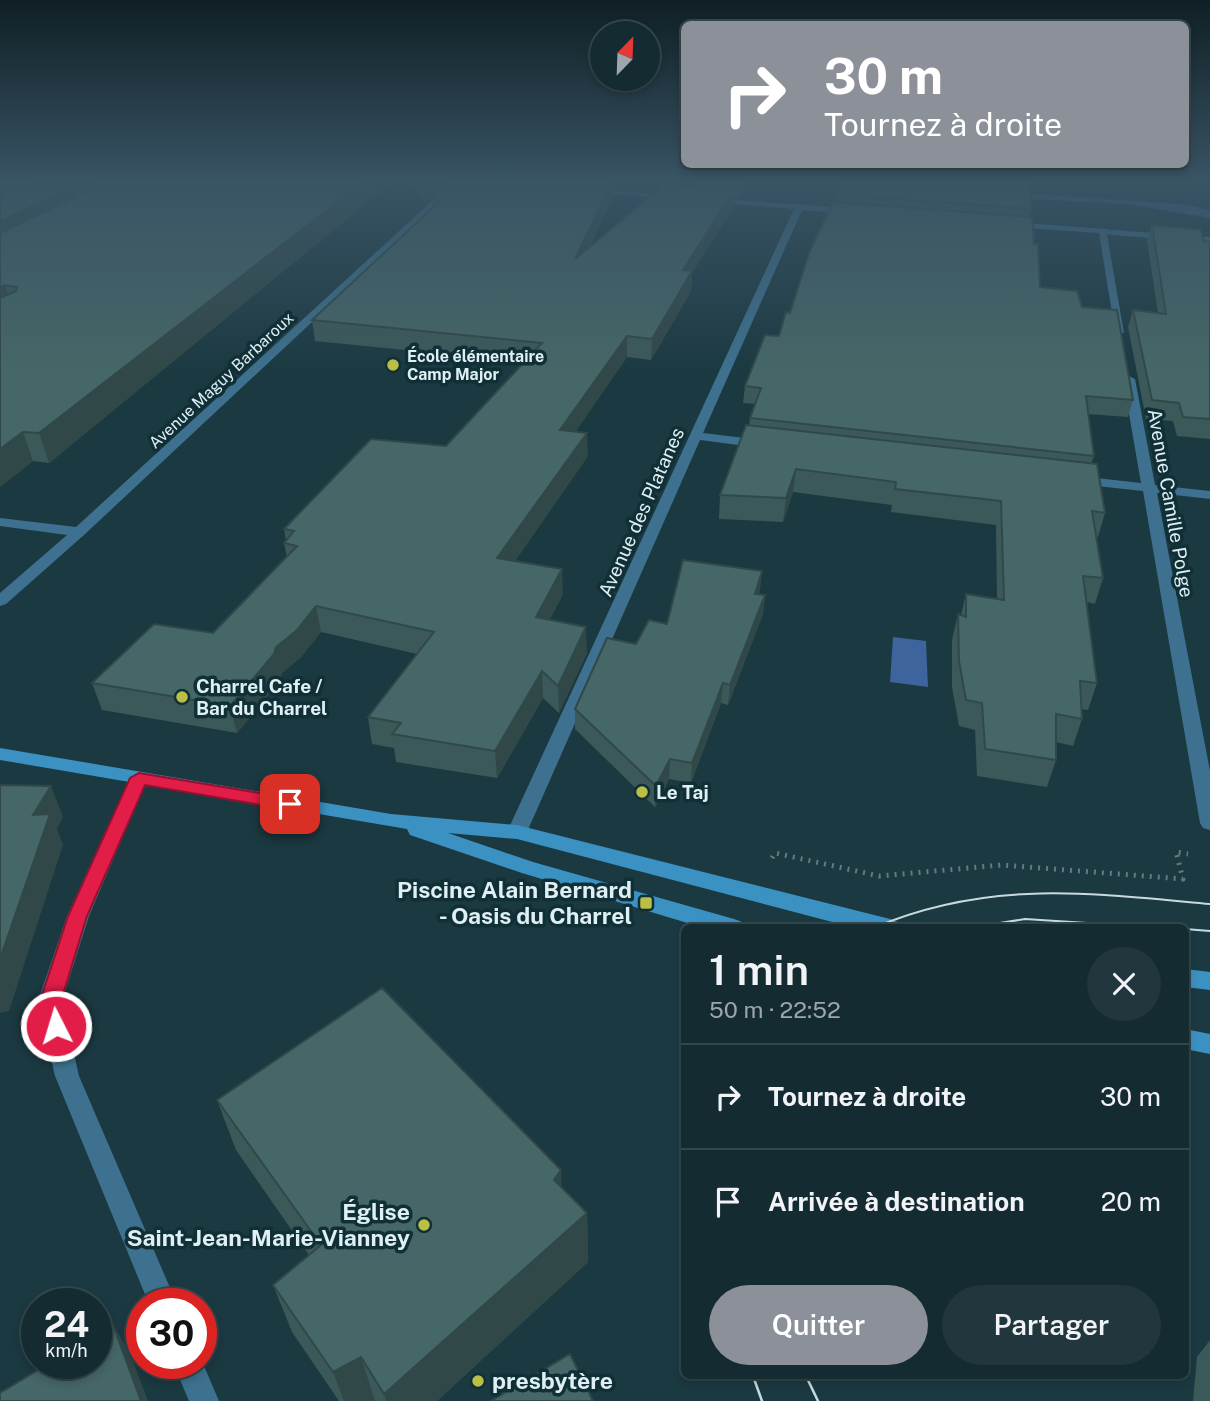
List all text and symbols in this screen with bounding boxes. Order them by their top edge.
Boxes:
north arrow [590,21,660,91]
map controls [590,21,660,91]
text: 30 m [824,47,943,105]
icon: right [709,49,800,140]
text: Tournez à droite [824,106,1062,143]
street label: Avenue Maguy Barbaroux [145,308,298,452]
place label: École élémentaire Camp Major [407,346,544,384]
marker: École élémentaire Camp Major [385,357,401,373]
street label: Avenue Camille Polge [1144,407,1198,599]
street label: Avenue des Platanes [594,424,688,600]
place label: Charrel Cafe / Bar du Charrel [196,675,327,719]
marker: Charrel Cafe / Bar du Charrel [174,689,190,705]
pin [260,774,320,834]
place label: Le Taj [656,781,709,803]
marker: Le Taj [634,784,650,800]
icon: arrive [271,785,309,823]
place label: Piscine Alain Bernard - Oasis du Charrel [397,876,632,929]
marker: Piscine Alain Bernard - Oasis du Charrel [638,895,654,911]
text: 1 min [709,945,809,994]
button: close [1087,947,1161,1021]
position arrow [19,989,93,1063]
text: 50 m · 22:52 [709,996,841,1023]
icon: right [709,1078,747,1116]
text: Tournez à droite [768,1081,966,1112]
text: 30 m [1100,1081,1161,1112]
icon: arrive [709,1183,747,1221]
text: Arrivée à destination [768,1186,1025,1217]
text: 20 m [1101,1186,1161,1217]
place label: Église Saint-Jean-Marie-Vianney [127,1198,410,1251]
marker: Église Saint-Jean-Marie-Vianney [416,1217,432,1233]
button: Quitter [709,1285,928,1365]
button: Partager [942,1285,1161,1365]
speed limit sign: 30 [126,1288,217,1379]
text: 24 [44,1304,89,1345]
text: km/h [45,1340,88,1361]
place label: presbytère [492,1367,613,1394]
marker: presbytère [470,1373,486,1389]

